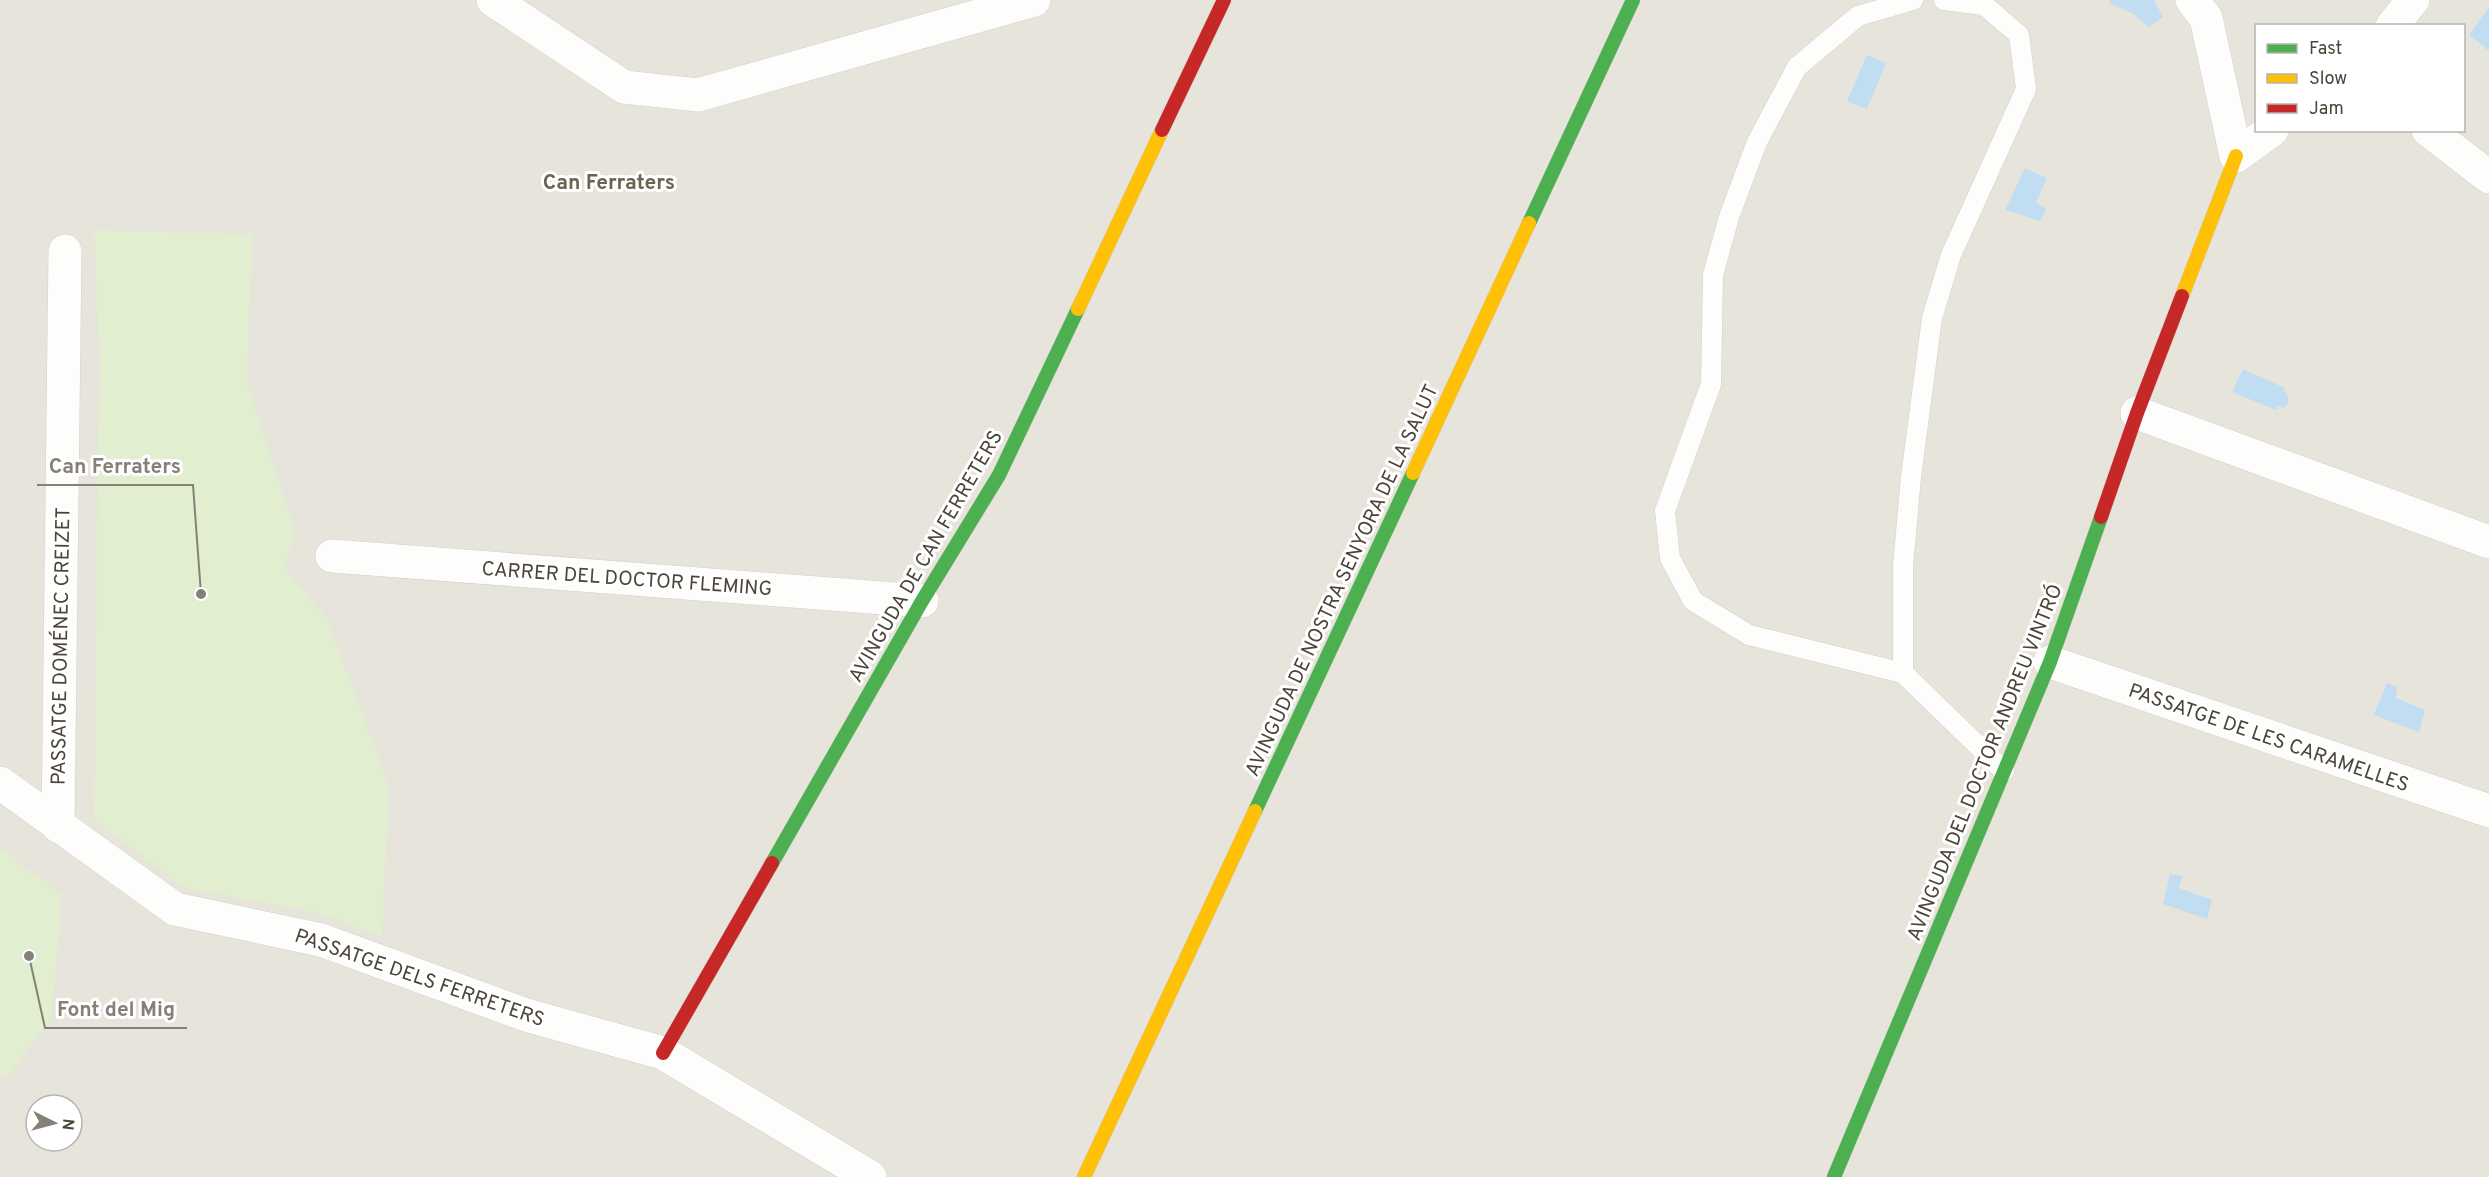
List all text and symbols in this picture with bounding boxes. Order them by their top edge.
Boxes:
legend [2255,24,2465,132]
text: Fast [2309,38,2342,61]
text: Slow [2309,68,2347,91]
text: Jam [2309,98,2344,121]
district label: Can Ferraters [543,170,675,197]
street label: AVINGUDA DE NOSTRA SENYORA DE LA SALUT [1240,381,1445,781]
street label: AVINGUDA DE CAN FERRETERS [844,426,1010,688]
callout: Can Ferraters [37,446,193,485]
text: Can Ferraters [49,454,181,481]
street label: PASSATGE DOMÉNEC CREIZET [45,507,77,785]
street label: CARRER DEL DOCTOR FLEMING [481,557,773,603]
street label: AVINGUDA DEL DOCTOR ANDREU VINTRÓ [1900,580,2070,945]
street label: PASSATGE DE LES CARAMELLES [2125,679,2412,799]
street label: PASSATGE DELS FERRETERS [291,924,548,1034]
callout: Font del Mig [45,989,187,1028]
text: Font del Mig [57,997,175,1024]
north arrow [24,1093,84,1153]
text: N [56,1118,77,1131]

